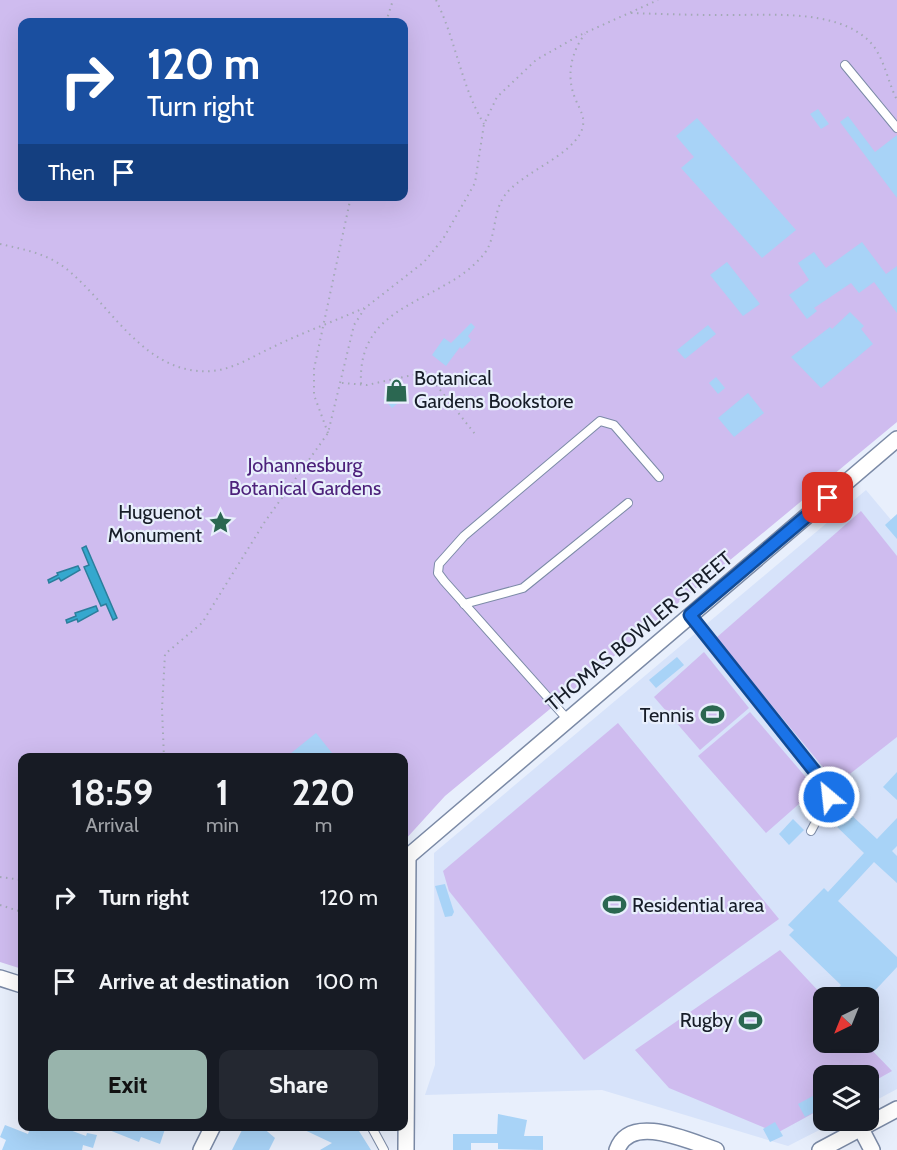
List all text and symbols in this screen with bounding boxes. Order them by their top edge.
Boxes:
text: 120 m [147,38,260,90]
icon: right [48,42,126,120]
text: Turn right [147,90,254,123]
icon: arrive [107,156,140,189]
text: Then [48,159,95,186]
place label: Botanical Gardens Bookstore [414,366,574,413]
shop icon: Botanical Gardens Bookstore [383,377,409,403]
park label: Johannesburg Botanical Gardens [229,453,381,500]
pin [802,472,853,523]
icon: arrive [811,481,844,514]
place label: Huguenot Monument [108,500,202,547]
place icon: Huguenot Monument [207,510,233,536]
street label: THOMAS BOWLER STREET [541,546,737,716]
sports icon: Tennis [699,702,725,728]
place label: Tennis [640,703,694,727]
position arrow [797,765,861,829]
text: 18:59 [71,770,153,814]
text: 1 [216,770,229,814]
text: 220 [292,770,355,814]
text: Arrival [85,813,139,837]
text: min [206,813,239,837]
text: m [315,813,332,837]
icon: right [48,881,81,914]
text: Turn right [99,884,189,911]
text: 120 m [320,884,378,911]
sports icon: Residential area [601,892,627,918]
place label: Residential area [632,893,764,917]
icon: arrive [48,965,81,998]
text: Arrive at destination [99,968,289,995]
text: 100 m [316,968,378,995]
north arrow [813,987,879,1053]
map controls [813,987,879,1131]
sports icon: Rugby [738,1007,764,1033]
place label: Rugby [680,1008,733,1032]
button: Exit [48,1050,207,1119]
button: Share [219,1050,378,1119]
button: layers [813,1065,879,1131]

